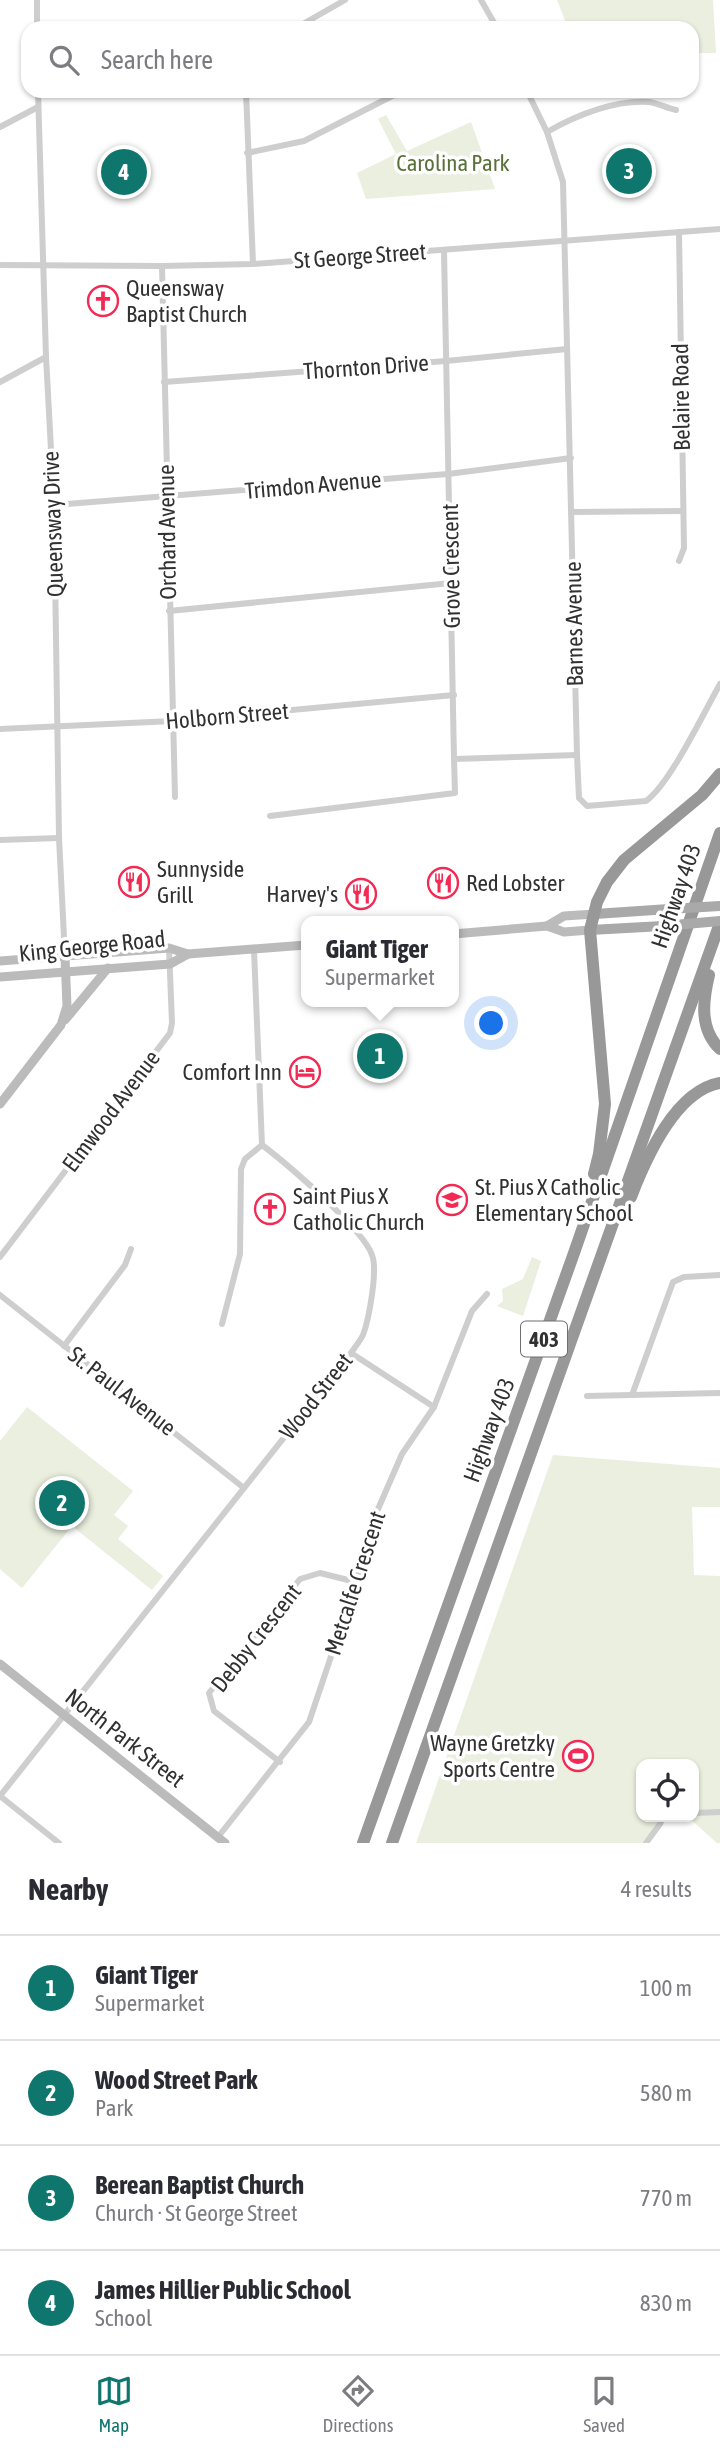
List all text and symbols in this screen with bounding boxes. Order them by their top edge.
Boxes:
search box [21,21,699,98]
icon: search [45,41,83,79]
text: Search here [101,45,213,75]
pin: 3 [606,145,652,197]
pin: 4 [101,146,147,198]
park label: Carolina Park [396,150,510,176]
street label: St George Street [293,238,427,274]
place label: Queensway Baptist Church [126,275,247,327]
church icon: Queensway Baptist Church [86,284,120,318]
street label: Belaire Road [667,343,695,451]
street label: Thornton Drive [302,350,430,384]
street label: Queensway Drive [37,451,69,597]
street label: Orchard Avenue [153,464,181,600]
street label: Trimdon Avenue [244,466,382,504]
street label: Grove Crescent [437,503,465,629]
street label: Barnes Avenue [560,561,588,687]
street label: Holborn Street [164,698,290,734]
street label: Highway 403 [646,840,706,952]
place label: Sunnyside Grill [157,856,244,908]
restaurant icon: Sunnyside Grill [117,865,151,899]
restaurant icon: Red Lobster [426,866,460,900]
place label: Red Lobster [466,870,565,896]
restaurant icon: Harvey's [344,877,378,911]
place label: Harvey's [266,881,338,907]
popup [301,916,459,1007]
street label: King George Road [17,925,167,967]
text: Giant Tiger [325,934,428,964]
text: Supermarket [325,964,435,990]
your location [474,1006,508,1040]
pin: 1 [357,1030,403,1082]
street label: Elmwood Avenue [57,1045,165,1177]
hotel icon: Comfort Inn [288,1055,322,1089]
place label: Comfort Inn [183,1059,282,1085]
place label: St. Pius X Catholic Elementary School [475,1174,633,1226]
place label: Saint Pius X Catholic Church [293,1183,425,1235]
school or university icon: St. Pius X Catholic Elementary School [435,1183,469,1217]
church icon: Saint Pius X Catholic Church [253,1192,287,1226]
road number: 403 [521,1322,567,1356]
street label: St. Paul Avenue [63,1341,181,1441]
street label: Wood Street [274,1348,358,1444]
street label: Highway 403 [458,1374,520,1486]
pin: 2 [39,1477,85,1529]
street label: Metcalfe Crescent [319,1508,391,1658]
street label: Debby Crescent [206,1579,306,1697]
street label: North Park Street [60,1683,190,1793]
place label: Wayne Gretzky Sports Centre [430,1730,555,1782]
sports icon: Wayne Gretzky Sports Centre [561,1739,595,1773]
map controls [636,1759,699,1822]
button: locate [636,1759,699,1822]
text: Nearby [28,1872,108,1906]
text: 4 results [621,1876,692,1902]
text: Giant Tiger [95,1960,198,1990]
text: 1 [46,1975,56,2001]
text: 100 m [640,1975,692,2001]
text: Supermarket [95,1990,205,2016]
text: Wood Street Park [95,2065,257,2095]
text: 2 [46,2080,56,2106]
text: 580 m [640,2080,692,2106]
text: Park [95,2095,133,2121]
text: Berean Baptist Church [95,2170,304,2200]
text: 3 [46,2185,56,2211]
text: 770 m [640,2185,692,2211]
text: Church · St George Street [95,2200,298,2226]
text: James Hillier Public School [95,2275,351,2305]
text: 4 [46,2290,56,2316]
text: 830 m [640,2290,692,2316]
text: School [95,2305,152,2331]
tab: Map [95,2372,133,2436]
tab: Directions [323,2372,393,2436]
tab: Saved [583,2372,625,2436]

